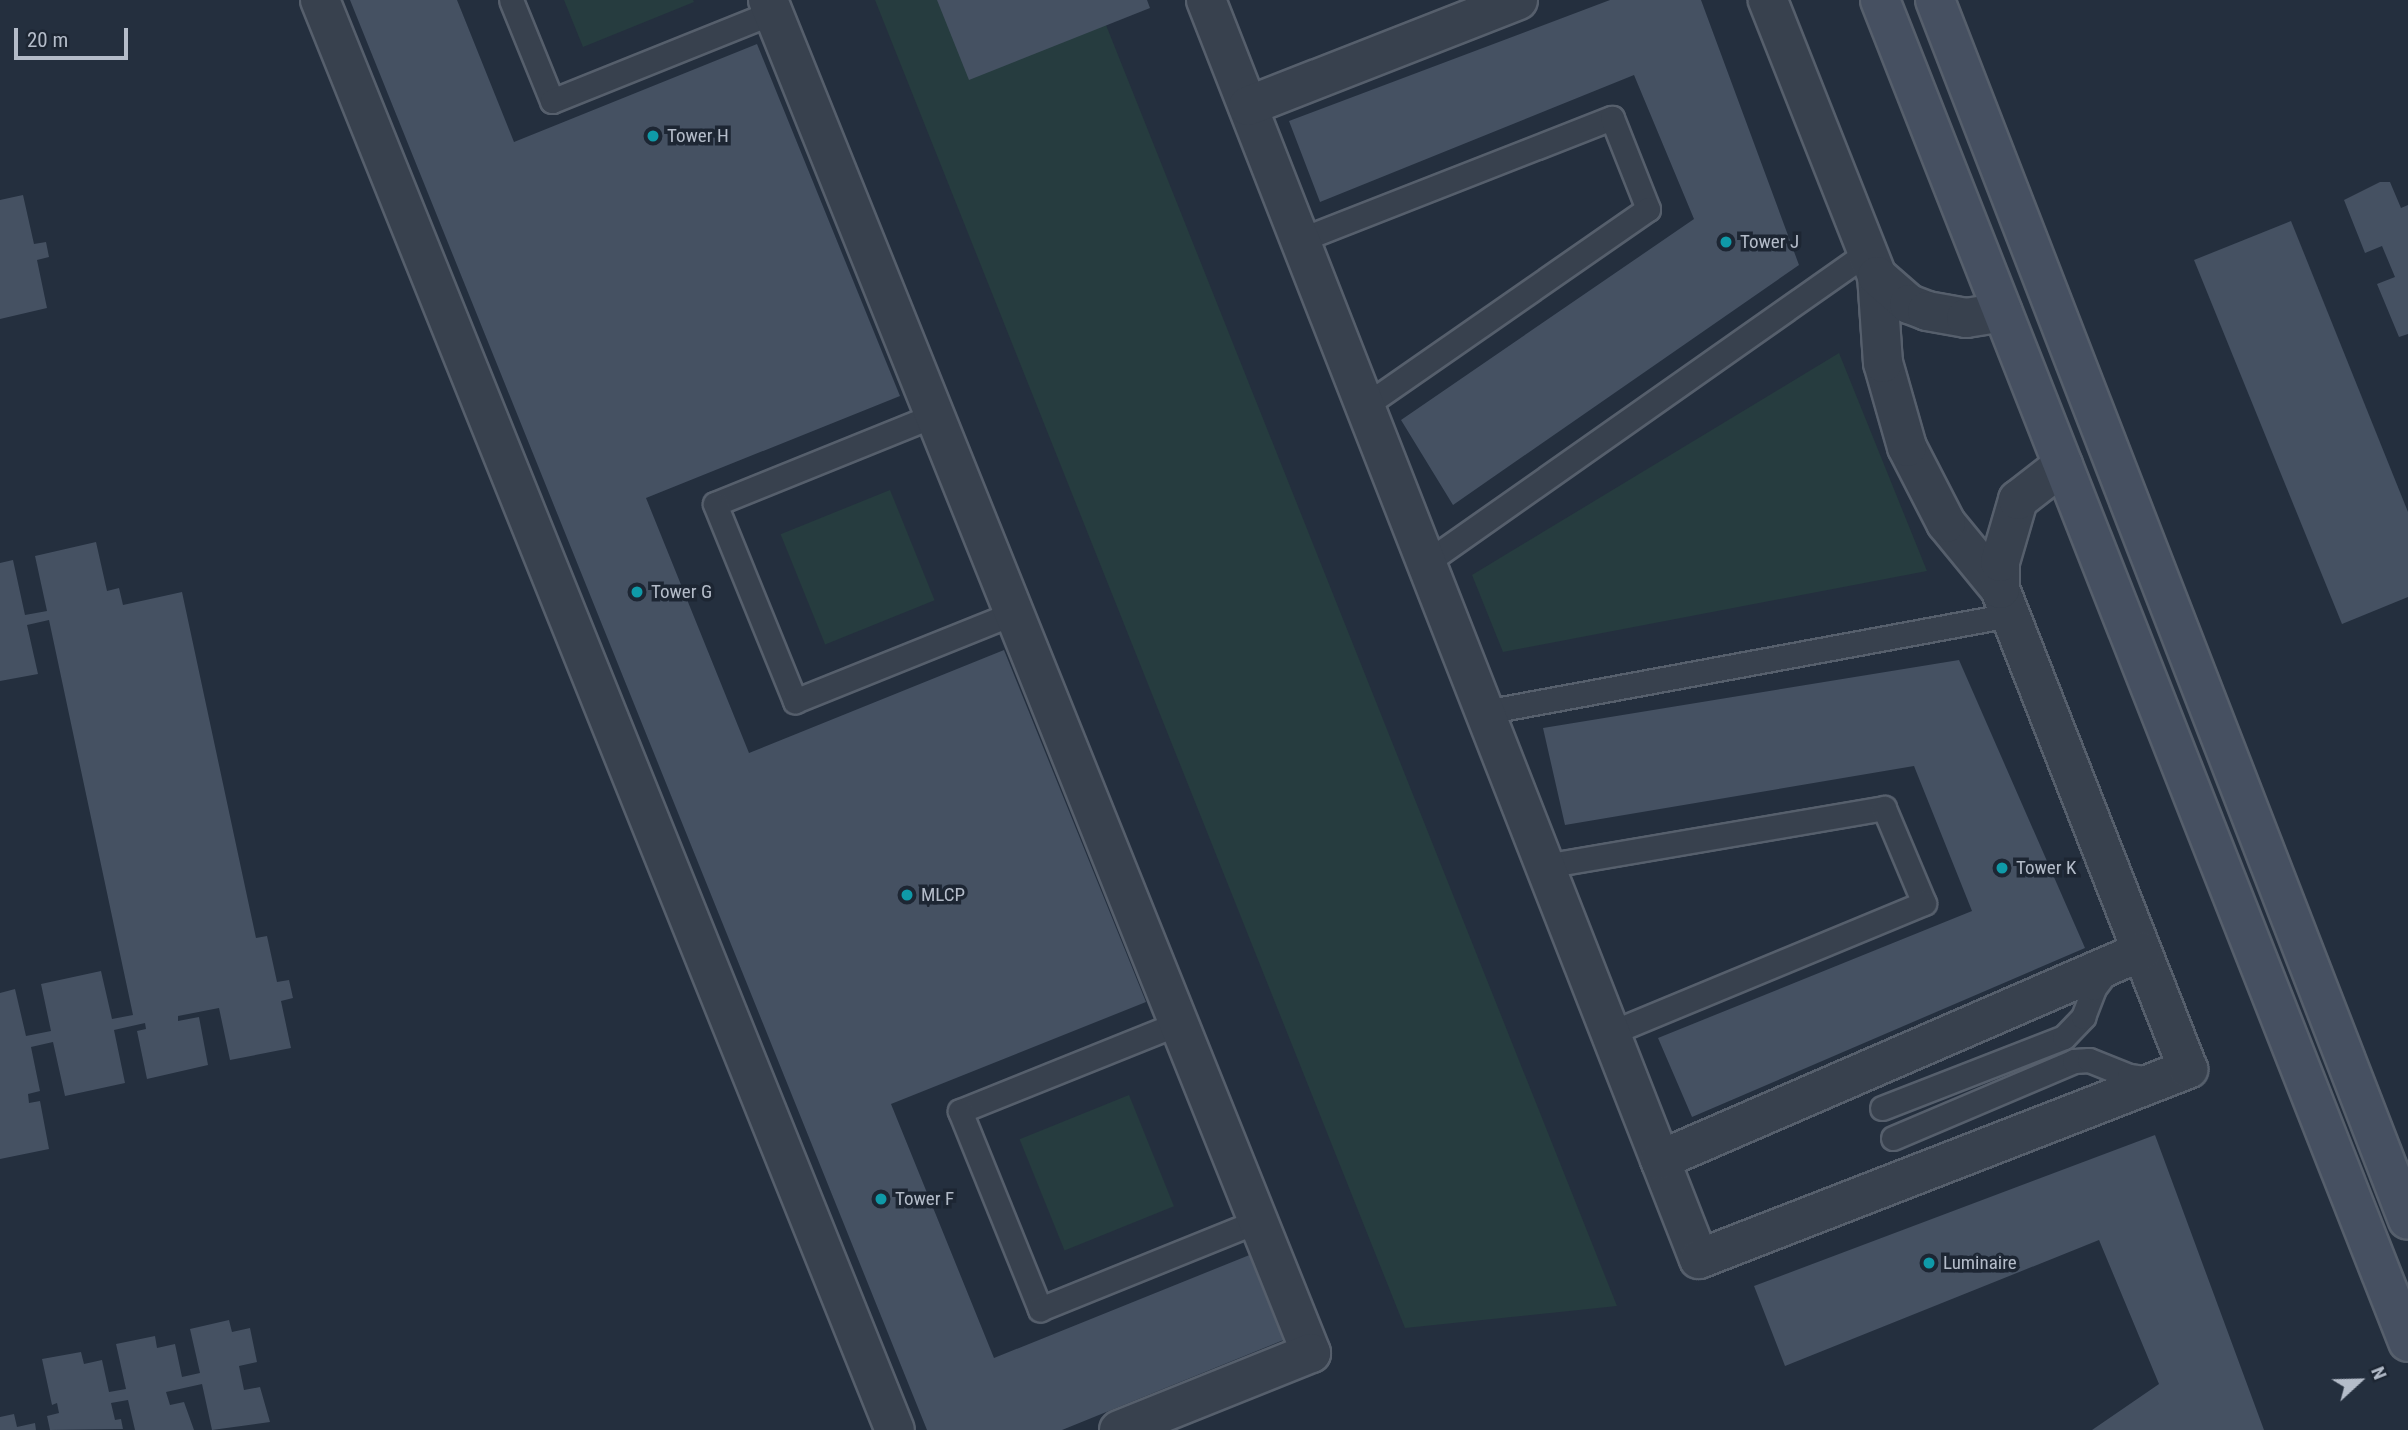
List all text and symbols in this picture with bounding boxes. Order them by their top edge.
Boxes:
scale bar [18,14,131,58]
text: 20 m [27,28,68,52]
place label: Tower H [667,125,729,147]
marker: Tower H [645,128,661,144]
place label: Tower J [1740,231,1799,253]
marker: Tower J [1718,234,1734,250]
place label: Tower G [651,581,712,603]
marker: Tower G [629,584,645,600]
place label: Tower K [2016,857,2076,879]
marker: Tower K [1994,860,2010,876]
place label: MLCP [921,884,965,906]
marker: MLCP [899,887,915,903]
place label: Tower F [895,1188,954,1210]
marker: Tower F [873,1191,889,1207]
place label: Luminaire [1943,1252,2017,1274]
marker: Luminaire [1921,1255,1937,1271]
north arrow [2324,1346,2394,1416]
text: N [2366,1363,2392,1383]

